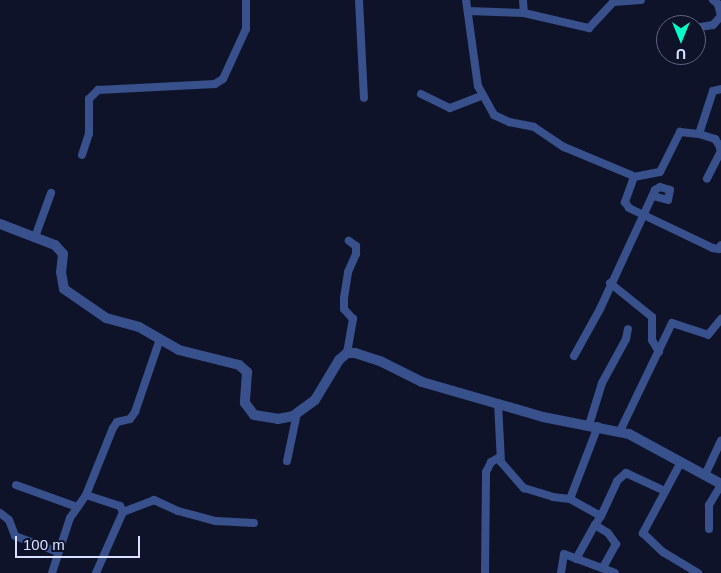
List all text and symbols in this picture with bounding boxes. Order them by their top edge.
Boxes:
north arrow [656,15,706,65]
text: U [676,46,686,62]
scale bar [18,526,142,558]
text: 100 m [23,536,65,553]

